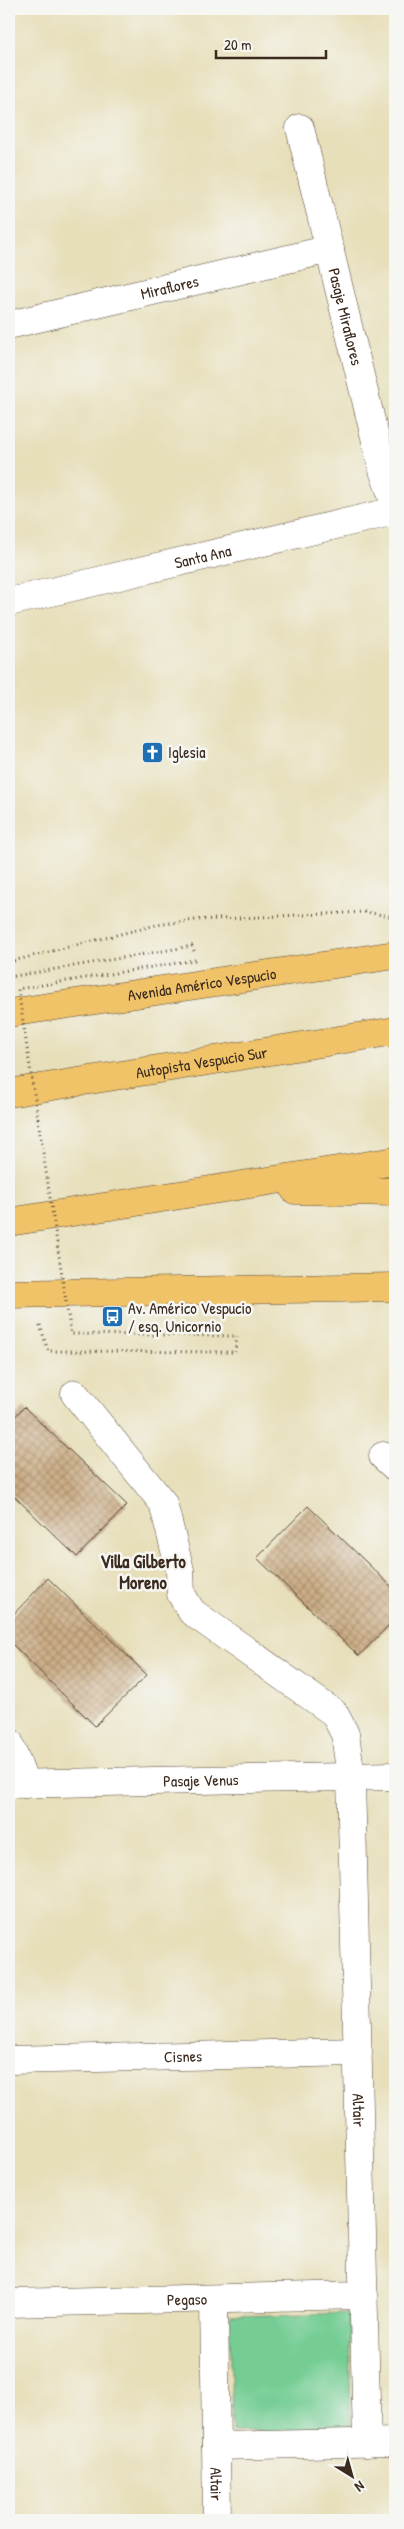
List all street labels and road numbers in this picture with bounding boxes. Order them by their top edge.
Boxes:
street label: Pasaje Miraflores [323,266,368,367]
street label: Miraflores [138,269,201,304]
street label: Santa Ana [172,539,233,574]
street label: Avenida Américo Vespucio [126,962,278,1006]
street label: Autopista Vespucio Sur [134,1041,269,1083]
street label: Pasaje Venus [163,1768,239,1792]
street label: Cisnes [164,2045,202,2067]
street label: Altair [348,2093,370,2127]
street label: Pegaso [167,2288,208,2310]
street label: Altair [205,2467,228,2501]

